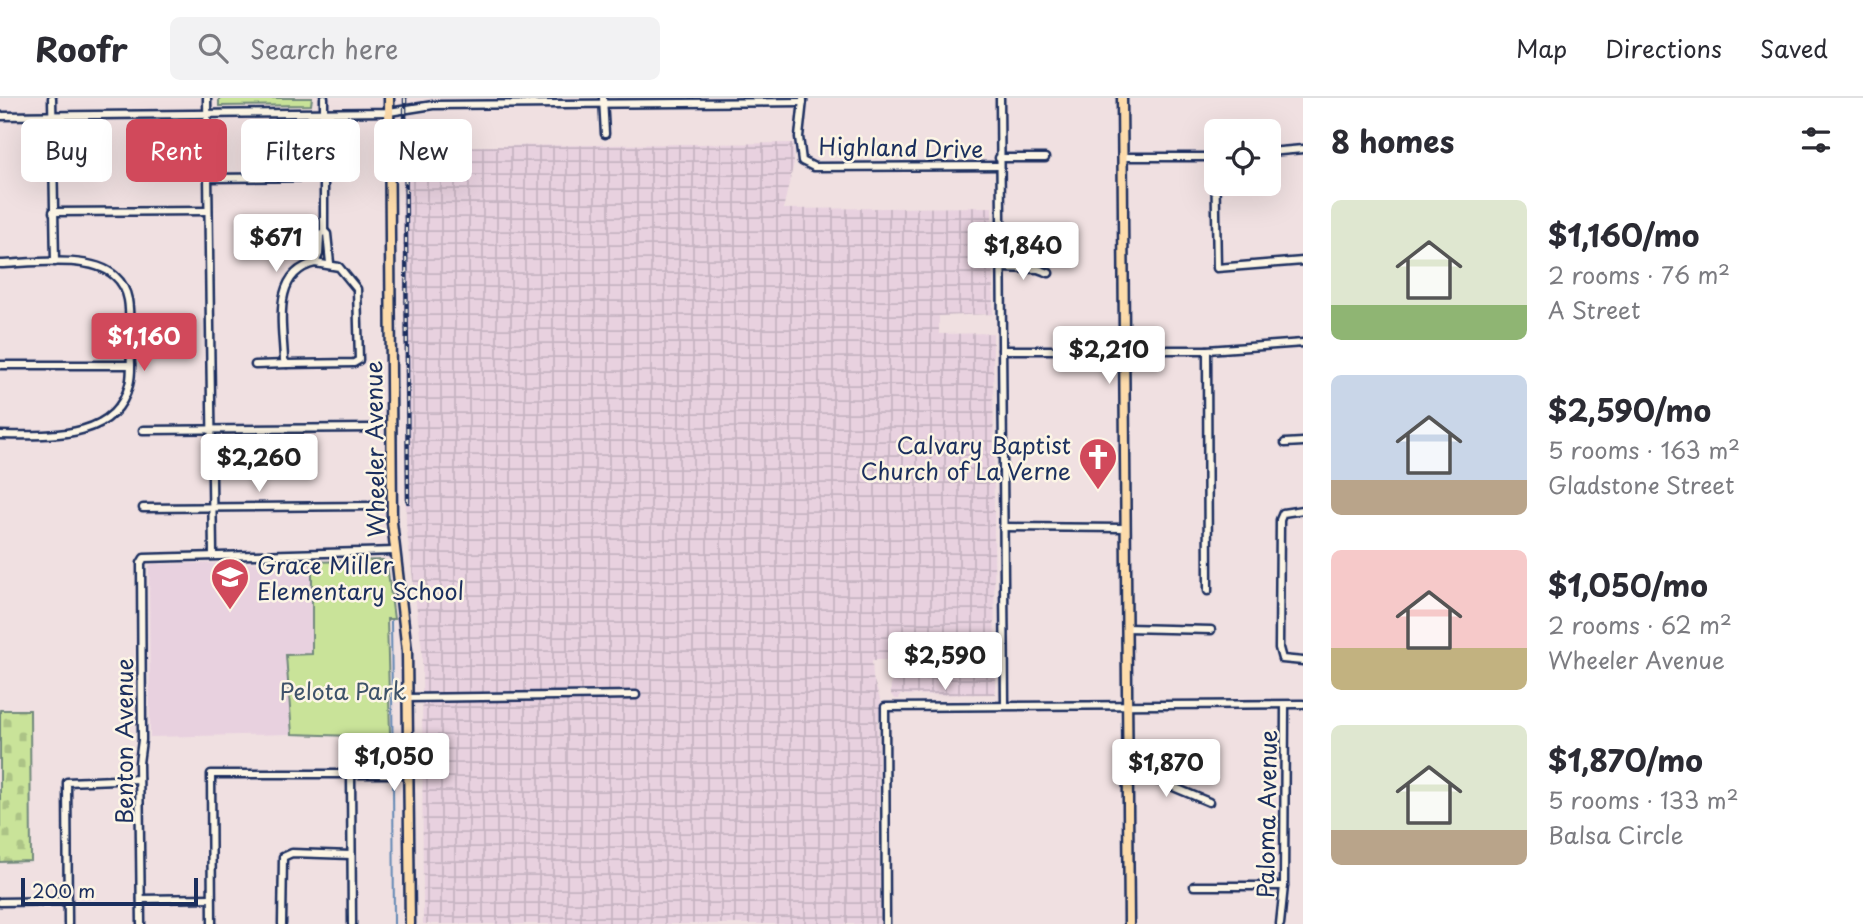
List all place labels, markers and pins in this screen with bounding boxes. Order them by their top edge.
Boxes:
pin: $671 [235,214,317,274]
pin: $1,840 [966,222,1080,282]
pin: $1,160 [87,314,201,373]
pin: $2,210 [1052,327,1166,386]
place label: Calvary Baptist Church of La Verne [860,427,1071,488]
pin: $2,260 [202,434,316,494]
church icon: Calvary Baptist Church of La Verne [1077,436,1119,491]
place label: Grace Miller Elementary School [257,547,464,608]
school or university icon: Grace Miller Elementary School [209,556,251,611]
pin: $2,590 [888,632,1002,692]
pin: $1,050 [337,734,451,793]
pin: $1,870 [1109,740,1223,799]

